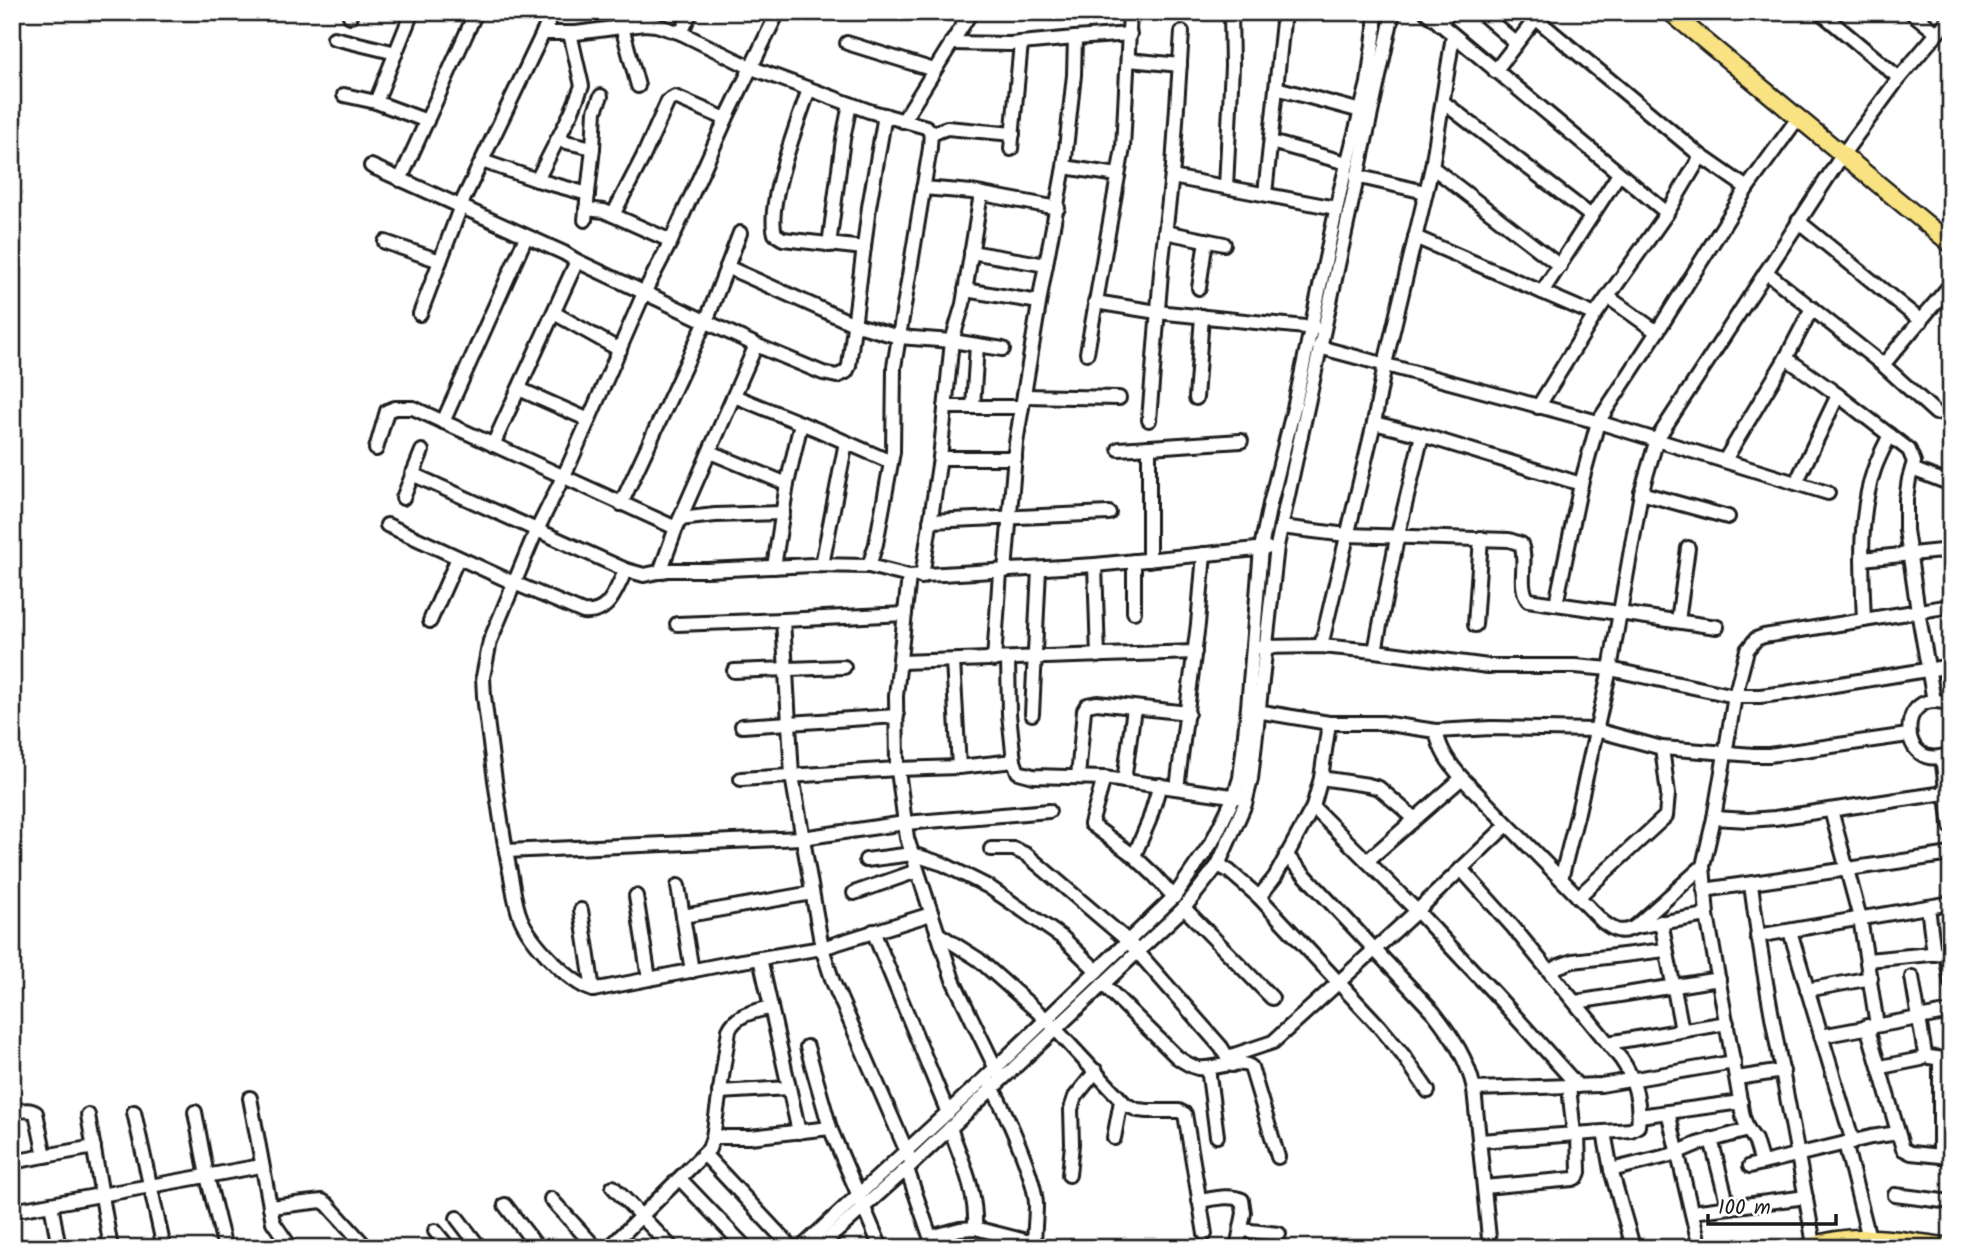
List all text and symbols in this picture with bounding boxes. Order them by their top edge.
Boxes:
scale bar [1708,1183,1835,1227]
text: 100 m [1718,1192,1771,1225]

